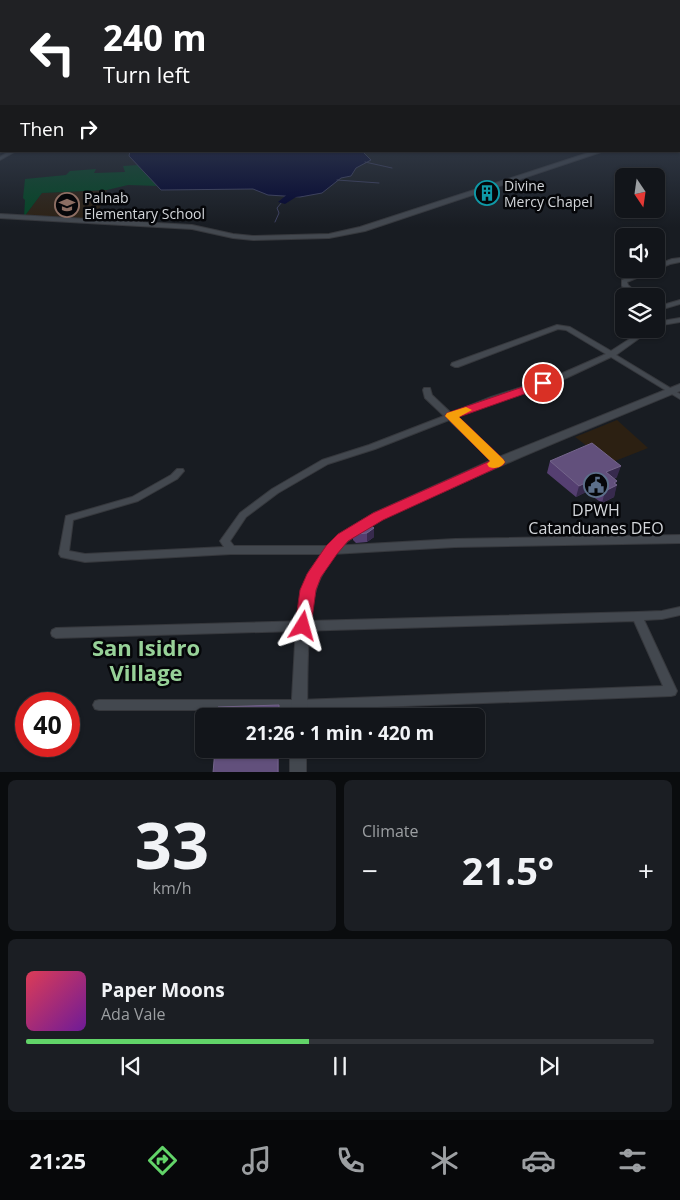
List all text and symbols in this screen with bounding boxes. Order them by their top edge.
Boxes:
text: 240 m [103,14,207,61]
icon: left [20,20,85,85]
text: Turn left [103,59,190,89]
icon: right [74,115,102,143]
text: Then [20,116,64,142]
north arrow [615,168,665,218]
map controls [615,168,665,338]
place label: Divine Mercy Chapel [504,176,593,211]
building icon: Divine Mercy Chapel [474,180,500,206]
place label: Palnab Elementary School [84,188,205,223]
school or university icon: Palnab Elementary School [54,192,80,218]
button: sound [615,228,665,278]
button: layers [615,288,665,338]
pin [522,362,564,404]
icon: arrive [529,369,557,397]
public building icon: DPWH Catanduanes DEO [583,472,609,498]
place label: DPWH Catanduanes DEO [528,499,664,539]
position arrow [276,599,328,651]
district label: San Isidro Village [92,632,200,687]
speed limit sign: 40 [15,692,80,757]
text: 21:26 · 1 min · 420 m [246,720,434,746]
text: 33 [135,800,209,888]
text: Climate [362,820,419,842]
text: 21.5° [462,844,554,896]
text: − [362,851,378,889]
text: + [638,851,654,889]
text: km/h [153,877,191,899]
text: Paper Moons [101,977,225,1003]
text: Ada Vale [101,1003,165,1025]
icon: previous [117,1052,145,1080]
icon: pause [326,1052,354,1080]
icon: next [535,1052,563,1080]
icon: directions [145,1143,180,1178]
icon: music [239,1143,274,1178]
icon: phone [333,1143,368,1178]
icon: climate [427,1143,462,1178]
icon: car [521,1143,556,1178]
icon: filters [615,1143,650,1178]
text: 21:25 [30,1145,86,1175]

